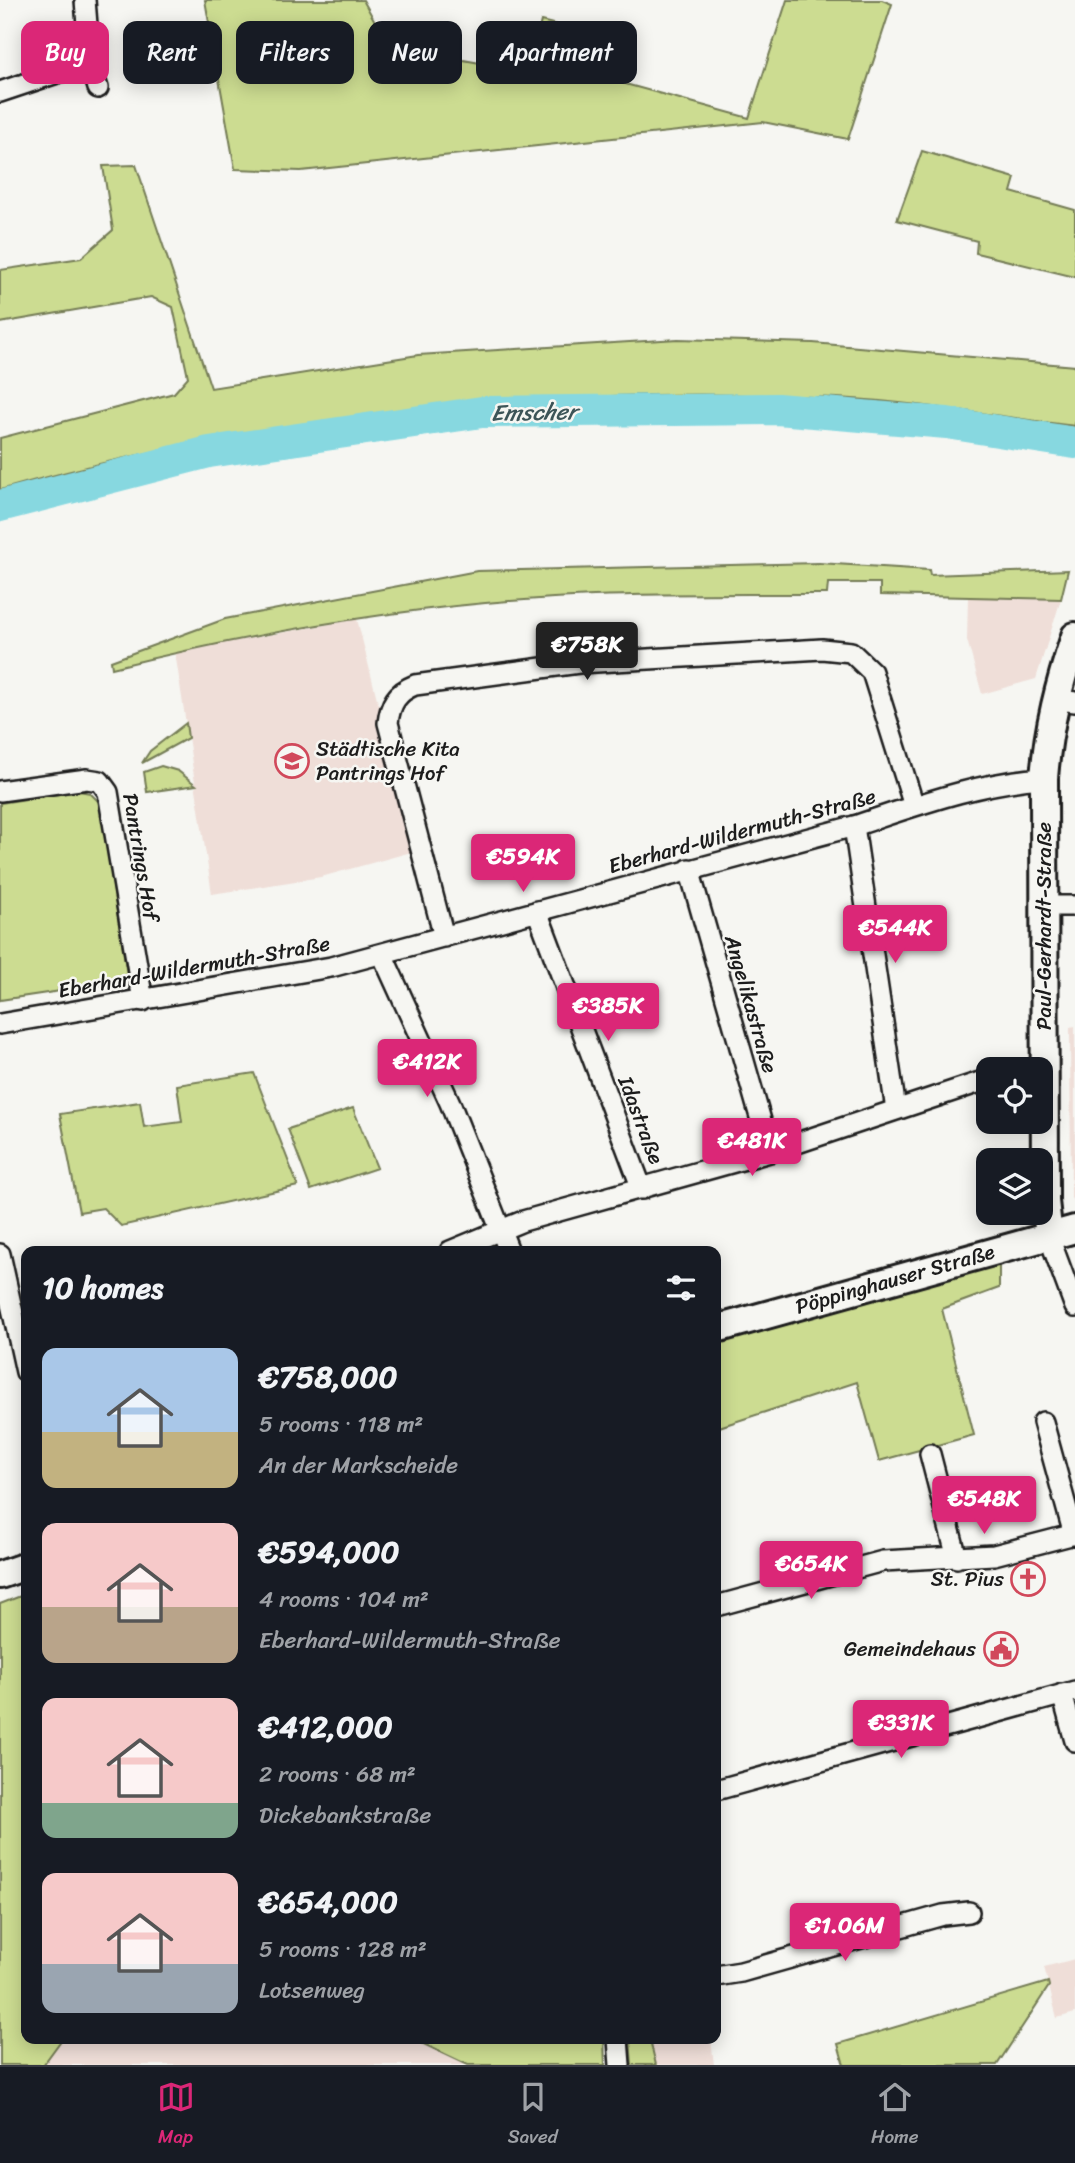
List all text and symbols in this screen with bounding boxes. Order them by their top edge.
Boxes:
chip: Buy [21,21,109,84]
chip: Rent [123,21,222,84]
chip: Filters [236,21,354,84]
chip: New [368,21,462,84]
chip: Apartment [476,21,637,84]
water label: Emscher [491,391,582,434]
pin: €758K [538,622,636,682]
text: €758K [552,624,622,665]
place label: Städtische Kita Pantrings Hof [316,730,460,792]
school or university icon: Städtische Kita Pantrings Hof [273,742,311,780]
street label: Eberhard-Wildermuth-Straße [604,777,880,885]
street label: Pantrings Hof [111,790,171,926]
street label: Paul-Gerhardt-Straße [1025,822,1063,1030]
pin: €594K [474,834,572,894]
text: €594K [487,836,559,877]
pin: €544K [846,906,944,965]
text: €544K [859,907,931,948]
street label: Eberhard-Wildermuth-Straße [55,924,333,1010]
street label: Angelikastraße [713,929,789,1078]
pin: €385K [559,984,657,1043]
text: €385K [573,985,643,1026]
pin: €412K [378,1040,476,1099]
text: €412K [394,1041,460,1082]
map controls [976,1057,1053,1225]
button: locate [976,1057,1053,1134]
street label: Idastraße [606,1069,675,1170]
pin: €481K [703,1118,801,1178]
text: €481K [718,1120,786,1161]
button: layers [976,1148,1053,1225]
street label: Pöppinghauser Straße [791,1232,999,1326]
text: 10 homes [42,1261,163,1315]
icon: filters [662,1269,700,1307]
text: €758,000 [259,1350,397,1404]
icon: home [98,1376,182,1460]
text: 5 rooms · 118 m² [259,1404,423,1445]
text: An der Markscheide [259,1445,458,1486]
pin: €548K [935,1476,1033,1536]
text: €548K [948,1478,1020,1519]
text: €594,000 [259,1525,399,1579]
pin: €654K [762,1542,860,1601]
text: €654K [776,1543,846,1584]
icon: home [98,1551,182,1635]
place label: St. Pius [931,1560,1004,1598]
church icon: St. Pius [1009,1560,1047,1598]
text: 4 rooms · 104 m² [259,1579,429,1620]
text: Eberhard-Wildermuth-Straße [259,1620,561,1661]
place label: Gemeindehaus [844,1630,976,1668]
public building icon: Gemeindehaus [982,1630,1020,1668]
text: €412,000 [259,1700,393,1754]
pin: €331K [852,1700,950,1760]
text: €331K [869,1702,933,1743]
icon: home [98,1726,182,1810]
text: 2 rooms · 68 m² [259,1754,416,1795]
text: Dickebankstraße [259,1795,431,1836]
text: €654,000 [259,1875,398,1929]
icon: home [98,1901,182,1985]
pin: €1.06M [788,1904,902,1963]
text: €1.06M [806,1905,884,1946]
text: 5 rooms · 128 m² [259,1929,427,1970]
text: Lotsenweg [259,1970,365,2011]
tab: Map [157,2078,195,2153]
tab: Saved [508,2078,558,2153]
tab: Home [871,2078,918,2153]

